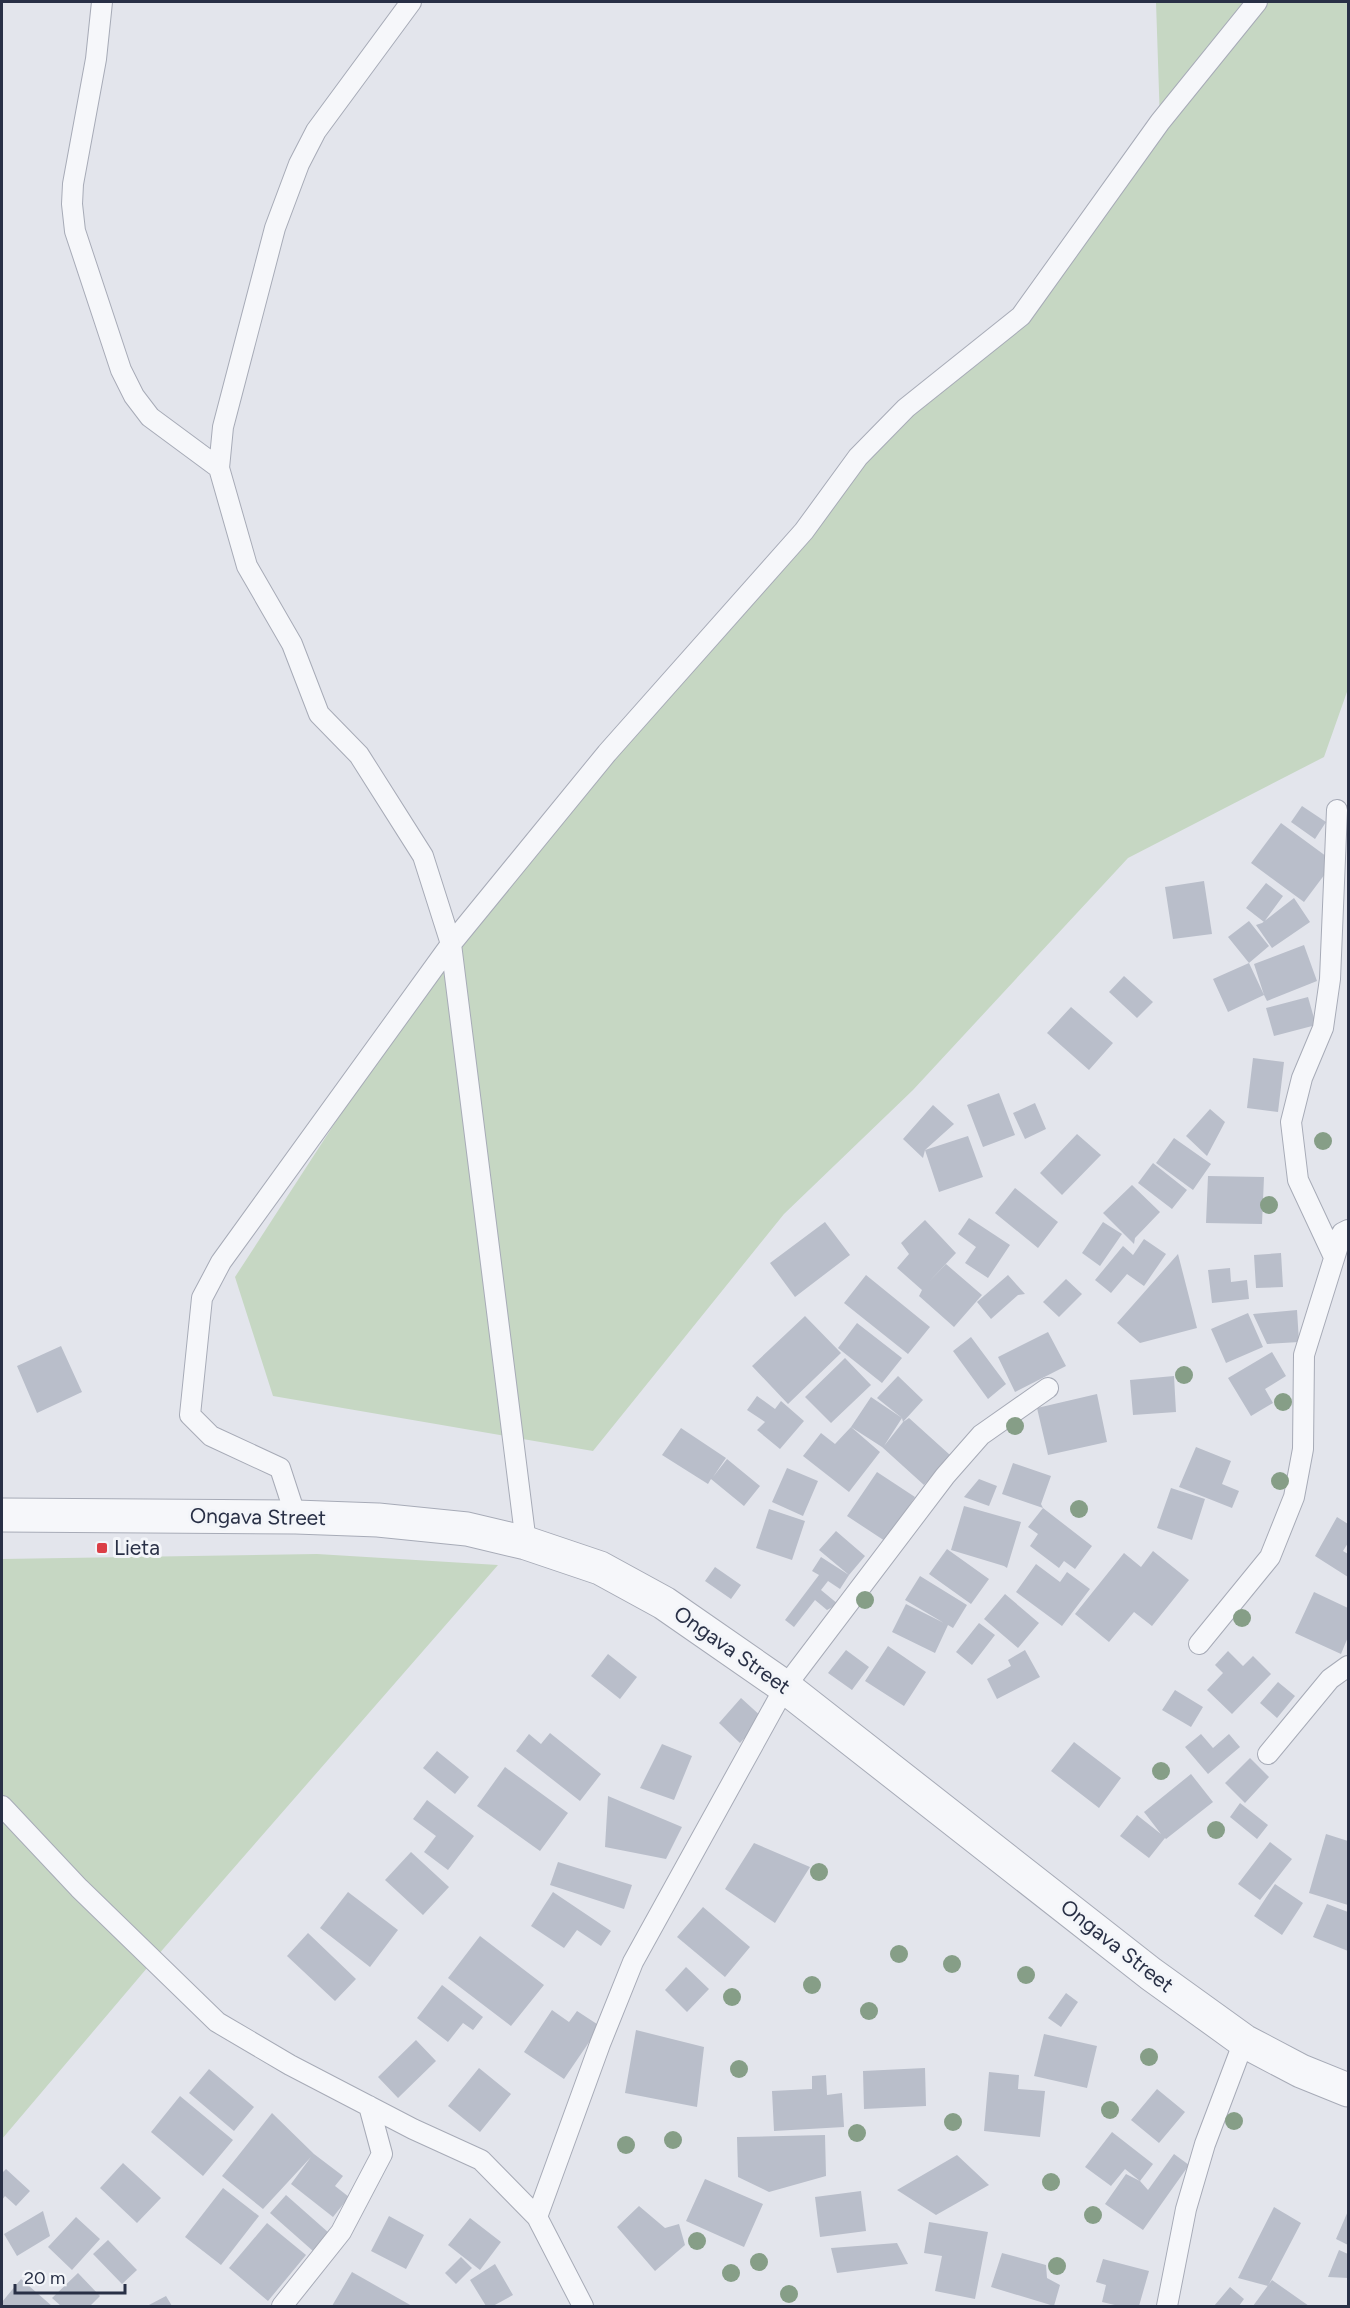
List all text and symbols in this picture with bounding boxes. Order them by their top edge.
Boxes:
street label: Ongava Street [190,1503,326,1530]
place label: Lieta [114,1535,160,1560]
marker: Lieta [95,1541,109,1555]
street label: Ongava Street [669,1600,795,1699]
street label: Ongava Street [1056,1894,1179,1997]
scale bar [15,2257,124,2295]
text: 20 m [24,2267,65,2289]

